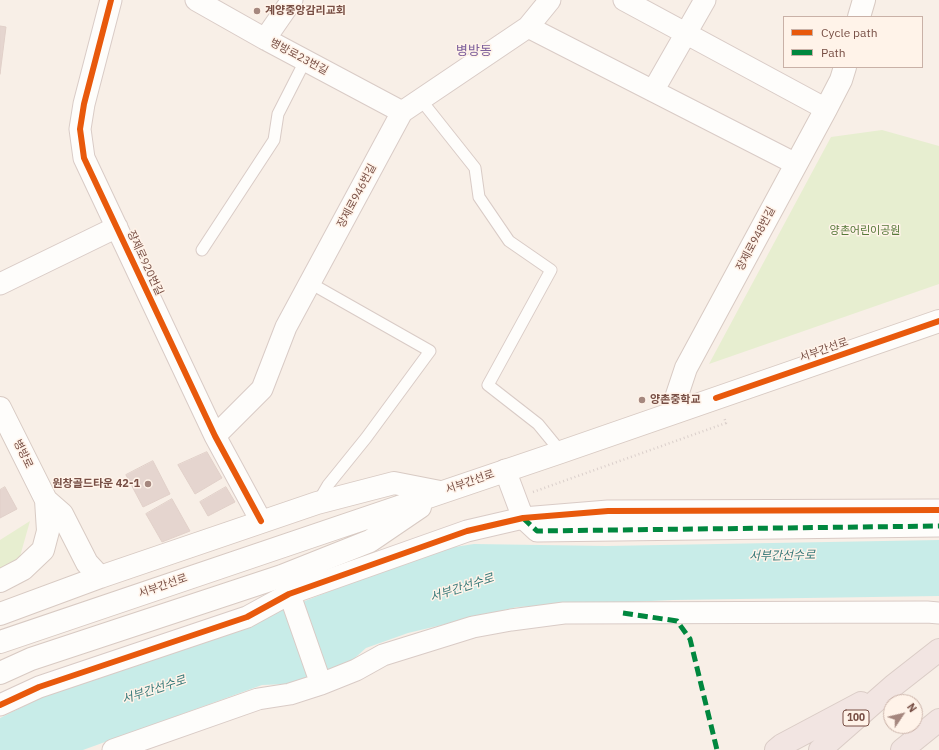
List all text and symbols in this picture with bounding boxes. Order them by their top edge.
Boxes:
place label: 계양중앙감리교회 [265,4,346,18]
marker: 계양중앙감리교회 [252,6,262,16]
legend [783,16,923,68]
text: Cycle path [821,25,878,40]
street label: 병방로23번길 [268,36,330,78]
district label: 병방동 [456,43,492,59]
text: Path [821,45,846,60]
street label: 장제로946번길 [335,162,379,230]
street label: 장제로948번길 [734,205,778,273]
park label: 양촌어린이공원 [830,224,900,238]
street label: 장제로920번길 [124,228,166,298]
street label: 서부간선로 [798,336,850,364]
place label: 양촌중학교 [650,393,701,407]
marker: 양촌중학교 [637,395,647,405]
street label: 병방로 [10,437,36,471]
street label: 서부간선로 [444,468,496,496]
place label: 원창골드타운 42-1 [52,477,140,491]
marker: 원창골드타운 42-1 [143,479,153,489]
water label: 서부간선수로 [749,548,815,564]
water label: 서부간선수로 [428,571,496,605]
street label: 서부간선로 [137,572,189,600]
water label: 서부간선수로 [120,673,188,707]
north arrow [883,694,923,734]
text: N [904,700,920,715]
road number: 100 [843,710,869,726]

